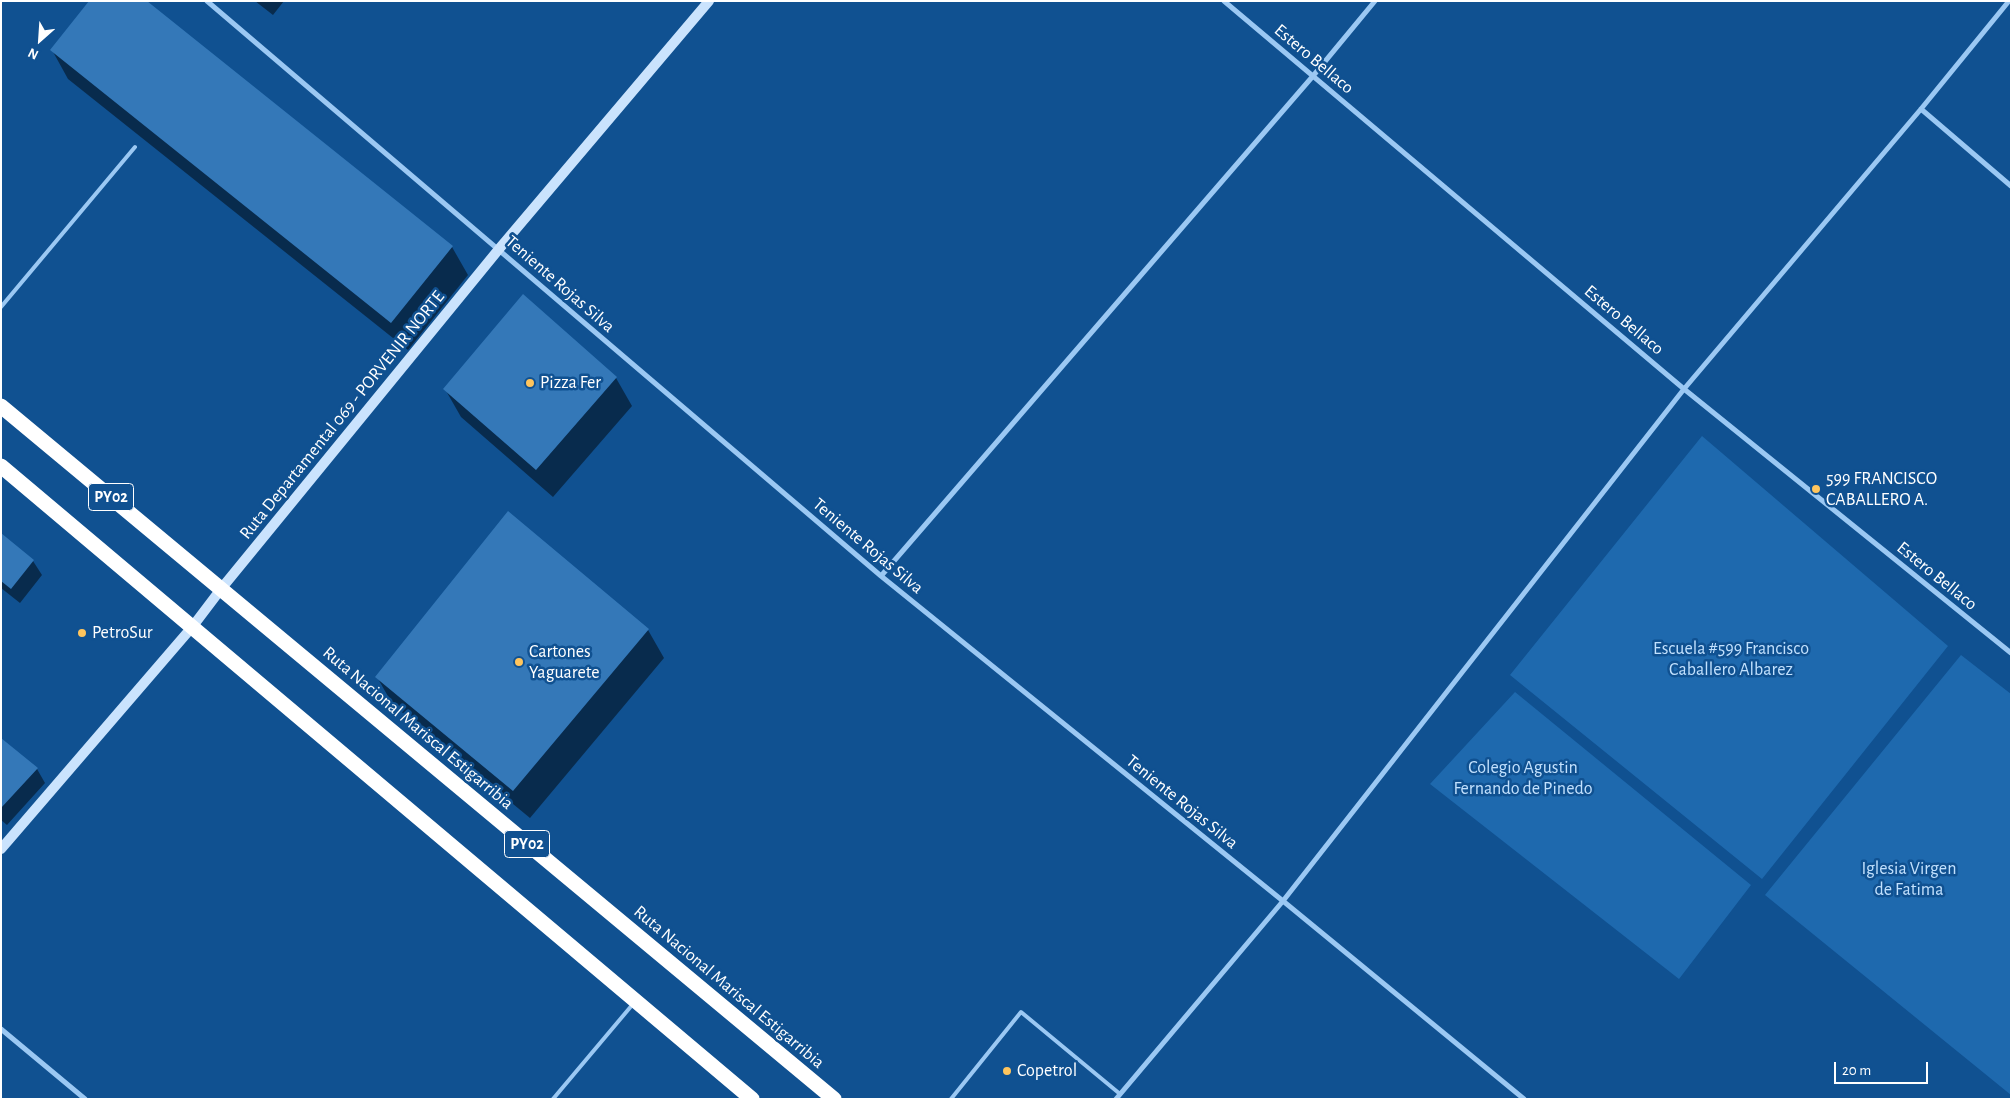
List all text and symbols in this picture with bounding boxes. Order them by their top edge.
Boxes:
north arrow [15,15,65,65]
street label: Estero Bellaco [1270,19,1358,99]
text: N [26,45,41,62]
street label: Teniente Rojas Silva [501,231,619,337]
street label: Estero Bellaco [1580,280,1668,360]
street label: Ruta Departamental 069 - PORVENIR NORTE [235,286,449,544]
place label: Pizza Fer [540,372,601,394]
marker: Pizza Fer [524,377,536,389]
place label: 599 FRANCISCO CABALLERO A. [1826,468,1937,510]
marker: 599 FRANCISCO CABALLERO A. [1810,483,1822,495]
road number: PY02 [88,484,134,511]
street label: Teniente Rojas Silva [808,493,928,599]
street label: Estero Bellaco [1892,537,1982,615]
place label: PetroSur [92,622,153,644]
marker: PetroSur [76,627,88,639]
park label: Escuela #599 Francisco Caballero Albarez [1653,638,1809,681]
place label: Cartones Yaguarete [529,641,600,684]
street label: Ruta Nacional Mariscal Estigarribia [318,642,518,814]
marker: Cartones Yaguarete [513,656,525,668]
street label: Teniente Rojas Silva [1122,750,1242,854]
park label: Colegio Agustin Fernando de Pinedo [1453,757,1593,800]
road number: PY02 [504,831,550,858]
park label: Iglesia Virgen de Fatima [1862,858,1956,901]
street label: Ruta Nacional Mariscal Estigarribia [629,901,829,1073]
scale bar [1837,1052,1931,1084]
place label: Copetrol [1017,1060,1077,1082]
text: 20 m [1842,1063,1871,1078]
marker: Copetrol [1001,1065,1013,1077]

